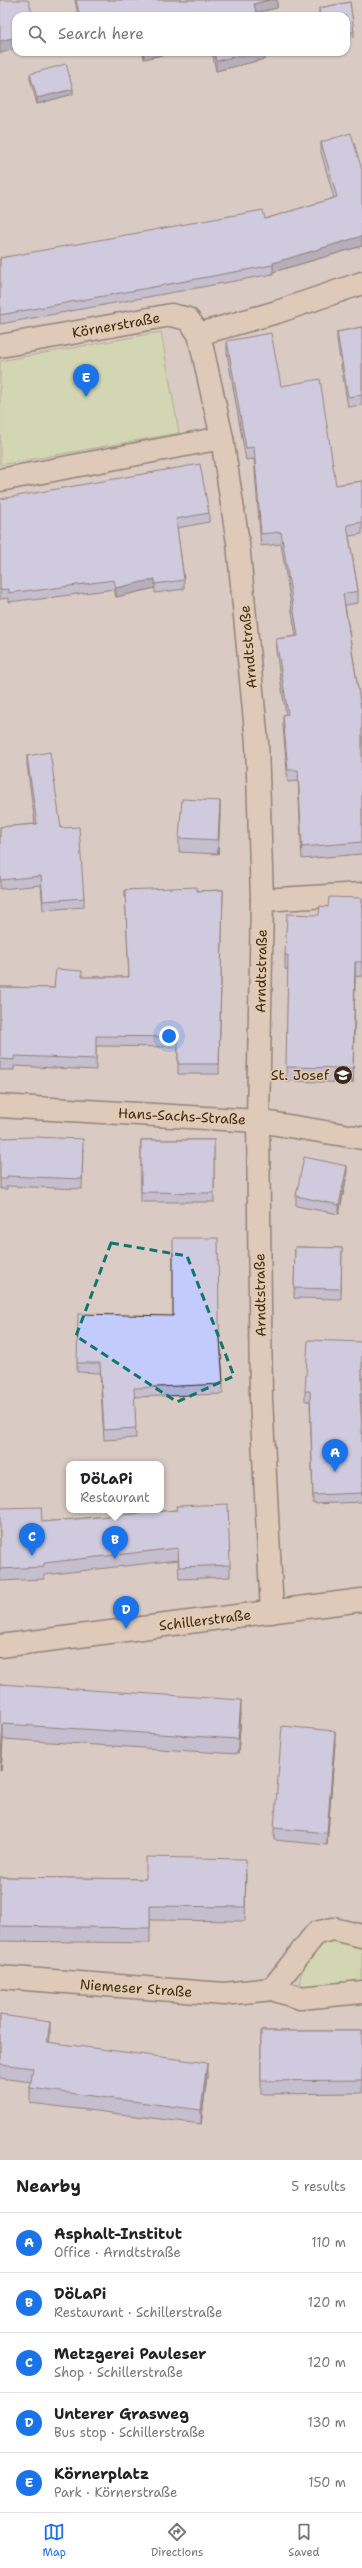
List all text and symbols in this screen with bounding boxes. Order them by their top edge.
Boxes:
search box [12,12,350,56]
icon: search [26,23,48,45]
text: Search here [58,24,144,44]
street label: Körnerstraße [70,308,162,342]
pin: E [73,364,99,397]
street label: Arndtstraße [235,604,261,689]
street label: Arndtstraße [251,929,271,1013]
your location [159,1026,179,1046]
school or university icon: St. Josef [332,1064,354,1086]
place label: St. Josef [271,1066,330,1084]
street label: Hans-Sachs-Straße [118,1104,247,1128]
street label: Arndtstraße [250,1253,270,1337]
pin: A [322,1439,348,1472]
popup [66,1461,164,1513]
text: DöLaPi [80,1469,133,1489]
text: Restaurant [80,1489,150,1506]
pin: C [19,1523,45,1556]
pin: B [102,1526,128,1559]
pin: D [113,1596,139,1629]
street label: Schillerstraße [158,1605,252,1635]
street label: Niemeser Straße [79,1975,193,2001]
text: Nearby [16,2175,81,2197]
text: 5 results [291,2178,346,2195]
text: Asphalt-Institut [54,2224,182,2244]
text: A [24,2234,34,2251]
text: 110 m [311,2234,346,2251]
text: Office · Arndtstraße [54,2244,181,2261]
text: DöLaPi [54,2284,106,2304]
text: B [25,2294,33,2311]
text: 120 m [308,2294,346,2311]
text: Restaurant · Schillerstraße [54,2304,222,2321]
text: Metzgerei Pauleser [54,2344,206,2364]
text: C [25,2354,33,2371]
text: 120 m [308,2354,346,2371]
text: Shop · Schillerstraße [54,2364,183,2381]
text: Unterer Grasweg [54,2404,189,2424]
text: D [24,2414,34,2431]
text: 130 m [308,2414,346,2431]
text: Bus stop · Schillerstraße [54,2424,205,2441]
text: Körnerplatz [54,2464,149,2484]
text: E [25,2474,33,2491]
text: 150 m [308,2474,346,2491]
text: Park · Körnerstraße [54,2484,177,2501]
tab: Map [42,2521,66,2560]
tab: Directions [151,2521,203,2560]
tab: Saved [288,2521,320,2560]

